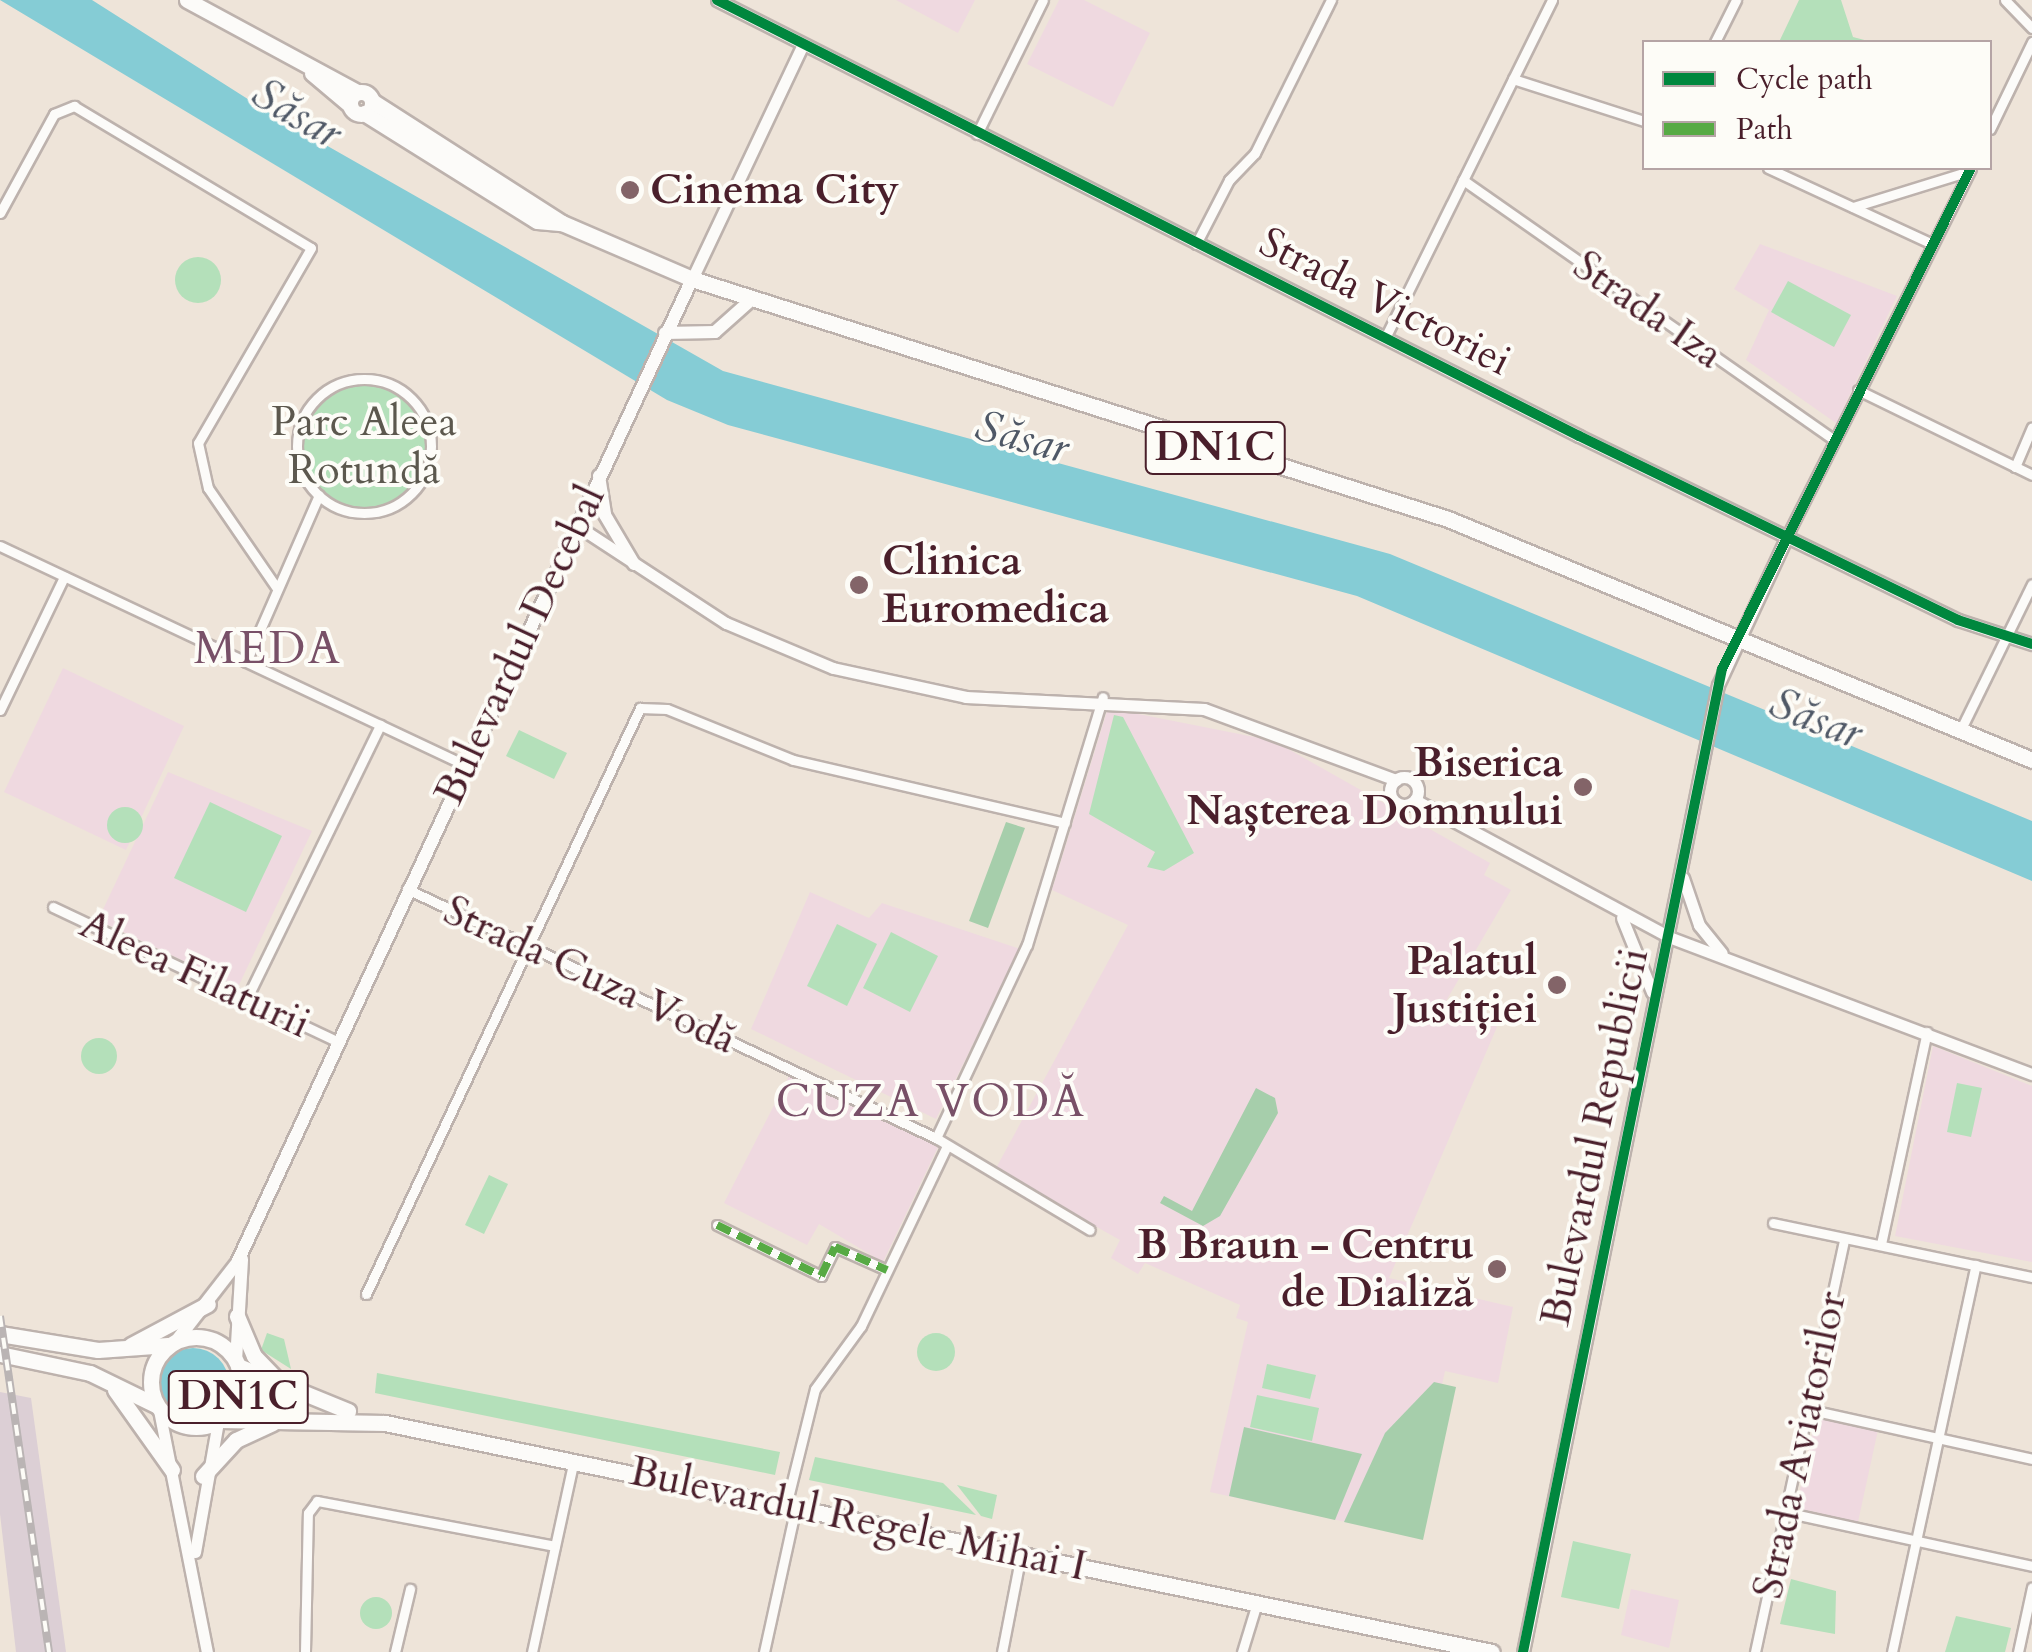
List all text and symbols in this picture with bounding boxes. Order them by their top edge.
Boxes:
legend [1642,40,1992,170]
text: Cycle path [1736,59,1873,100]
water label: Săsar [243,66,351,160]
text: Path [1736,109,1793,150]
place label: Cinema City [650,165,899,215]
marker: Cinema City [619,179,641,201]
street label: Strada Victoriei [1251,217,1519,387]
street label: Strada Iza [1564,240,1732,380]
park label: Parc Aleea Rotundă [271,397,457,496]
water label: Săsar [969,399,1075,475]
road number: DN1C [1142,413,1288,483]
street label: Bulevardul Decebal [424,477,616,813]
place label: Clinica Euromedica [882,536,1109,634]
marker: Clinica Euromedica [846,572,872,598]
district label: MEDA [194,622,342,676]
water label: Săsar [1762,676,1870,760]
place label: Biserica Nașterea Domnului [1187,738,1563,836]
marker: Biserica Nașterea Domnului [1572,776,1594,798]
street label: Strada Cuza Vodă [436,885,744,1065]
street label: Aleea Filaturii [72,899,318,1049]
place label: Palatul Justiției [1393,936,1537,1034]
street label: Bulevardul Republicii [1530,944,1660,1330]
marker: Palatul Justiției [1546,974,1568,996]
district label: CUZA VODĂ [776,1075,1086,1129]
place label: B Braun - Centru de Dializă [1137,1220,1474,1318]
marker: B Braun - Centru de Dializă [1484,1256,1510,1282]
street label: Strada Aviatorilor [1743,1287,1857,1603]
road number: DN1C [166,1362,310,1432]
street label: Bulevardul Regele Mihai I [625,1446,1091,1592]

